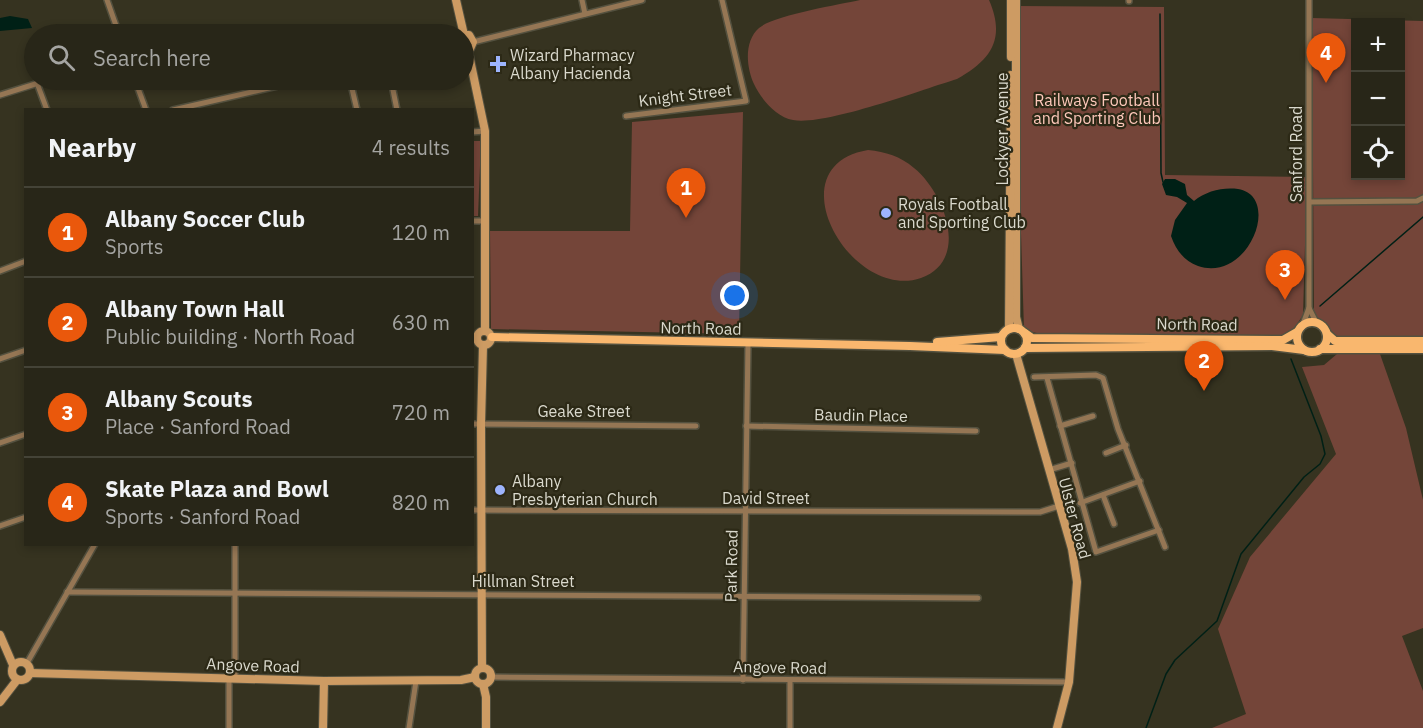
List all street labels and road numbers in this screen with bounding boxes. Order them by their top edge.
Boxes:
street label: Lockyer Avenue [992,72,1012,186]
street label: Knight Street [637,79,733,111]
street label: Sanford Road [1286,106,1306,202]
street label: North Road [1156,313,1238,335]
street label: North Road [660,317,742,339]
street label: Geake Street [537,401,631,421]
street label: Baudin Place [814,404,908,426]
street label: Ulster Road [1055,475,1095,561]
street label: David Street [722,488,810,508]
street label: Park Road [720,529,742,603]
street label: Hillman Street [471,571,575,591]
street label: Angove Road [206,653,300,677]
street label: Angove Road [733,656,827,678]

